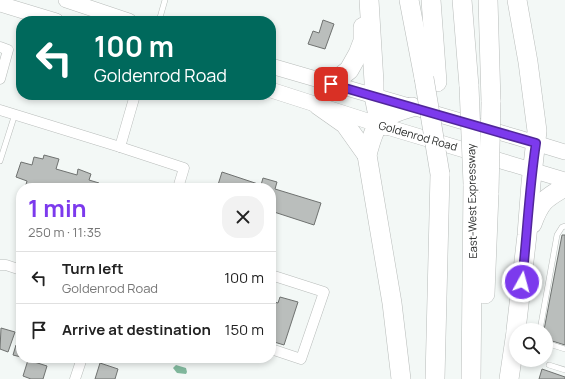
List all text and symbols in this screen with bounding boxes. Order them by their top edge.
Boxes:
text: 100 m [94,27,174,65]
icon: left [28,32,80,84]
text: Goldenrod Road [94,63,227,87]
pin [314,67,348,101]
icon: arrive [320,73,342,95]
street label: Goldenrod Road [377,117,459,154]
street label: East-West Expressway [463,143,480,259]
text: 1 min [28,191,87,224]
button: close [222,196,264,238]
text: 250 m · 11:35 [28,223,101,241]
text: Turn left [62,258,124,279]
position arrow [501,261,543,303]
icon: left [28,267,50,289]
text: 100 m [224,267,264,288]
text: Goldenrod Road [62,279,158,297]
icon: arrive [28,319,50,341]
text: Arrive at destination [62,319,211,340]
text: 150 m [225,319,264,340]
map controls [509,323,553,367]
button: search [509,323,553,367]

